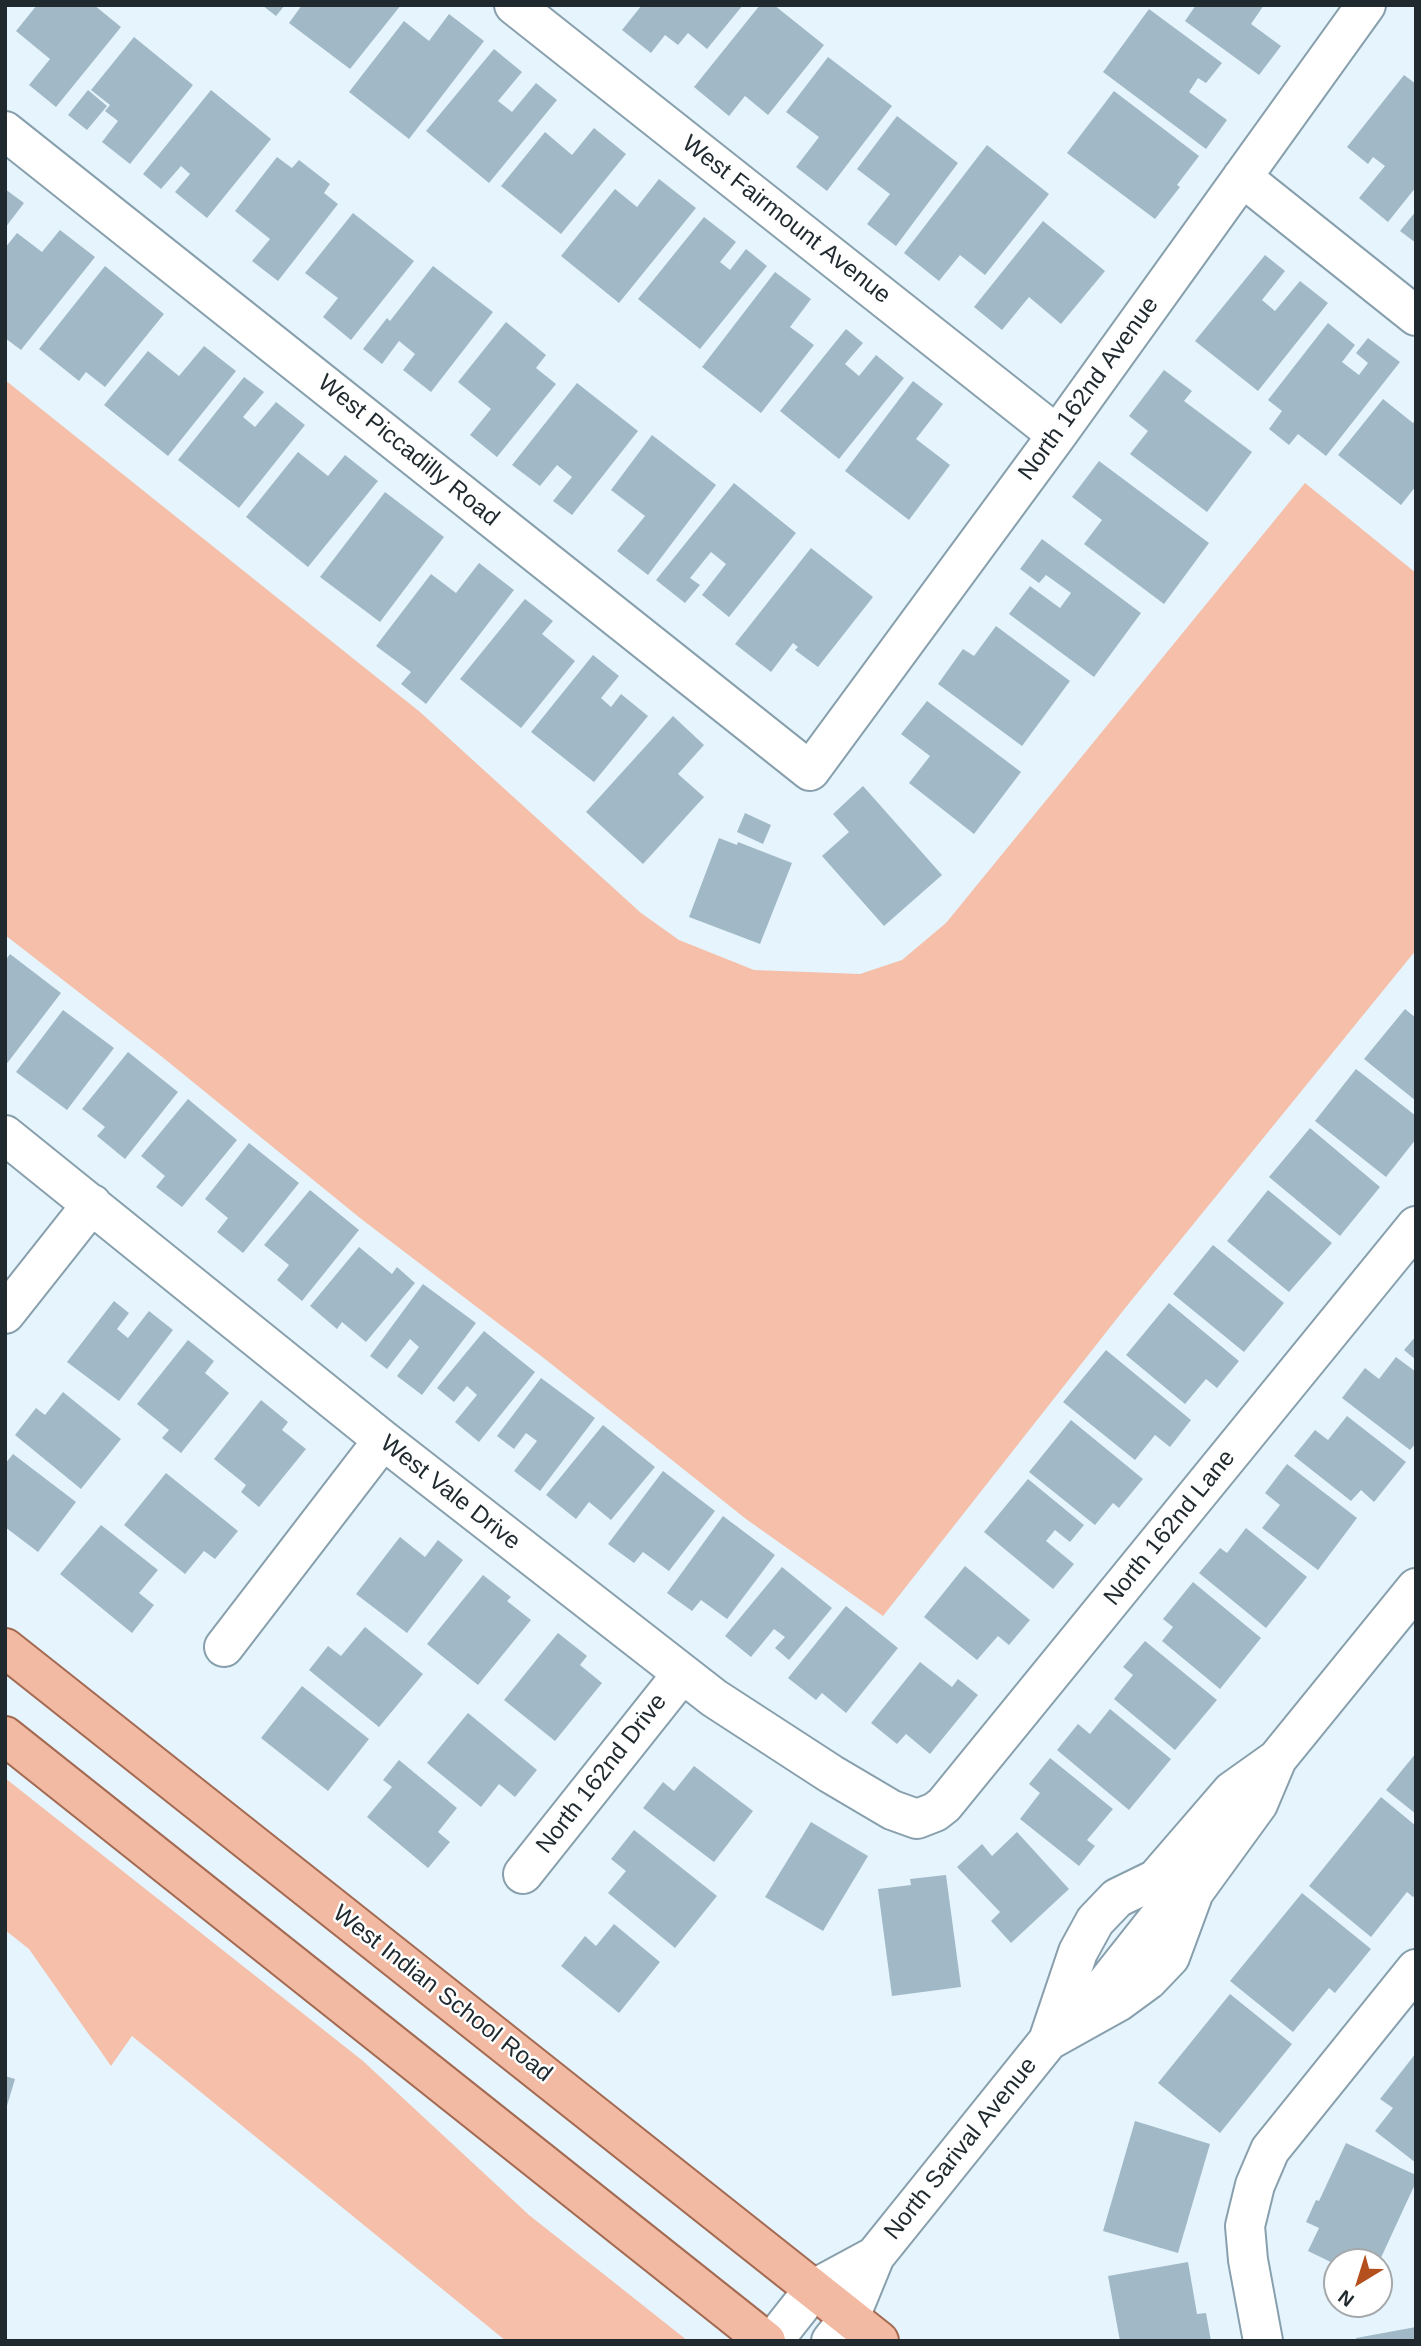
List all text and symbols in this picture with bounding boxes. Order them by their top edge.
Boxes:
street label: West Fairmount Avenue [676,130,896,310]
street label: North 162nd Avenue [1013,292,1165,486]
street label: West Piccadilly Road [312,369,504,533]
street label: West Vale Drive [374,1429,526,1557]
street label: North 162nd Lane [1098,1444,1242,1612]
street label: North 162nd Drive [531,1688,673,1860]
street label: West Indian School Road [327,1899,557,2089]
street label: North Sarival Avenue [879,2052,1043,2246]
north arrow [1323,2248,1393,2318]
text: N [1334,2286,1358,2311]

